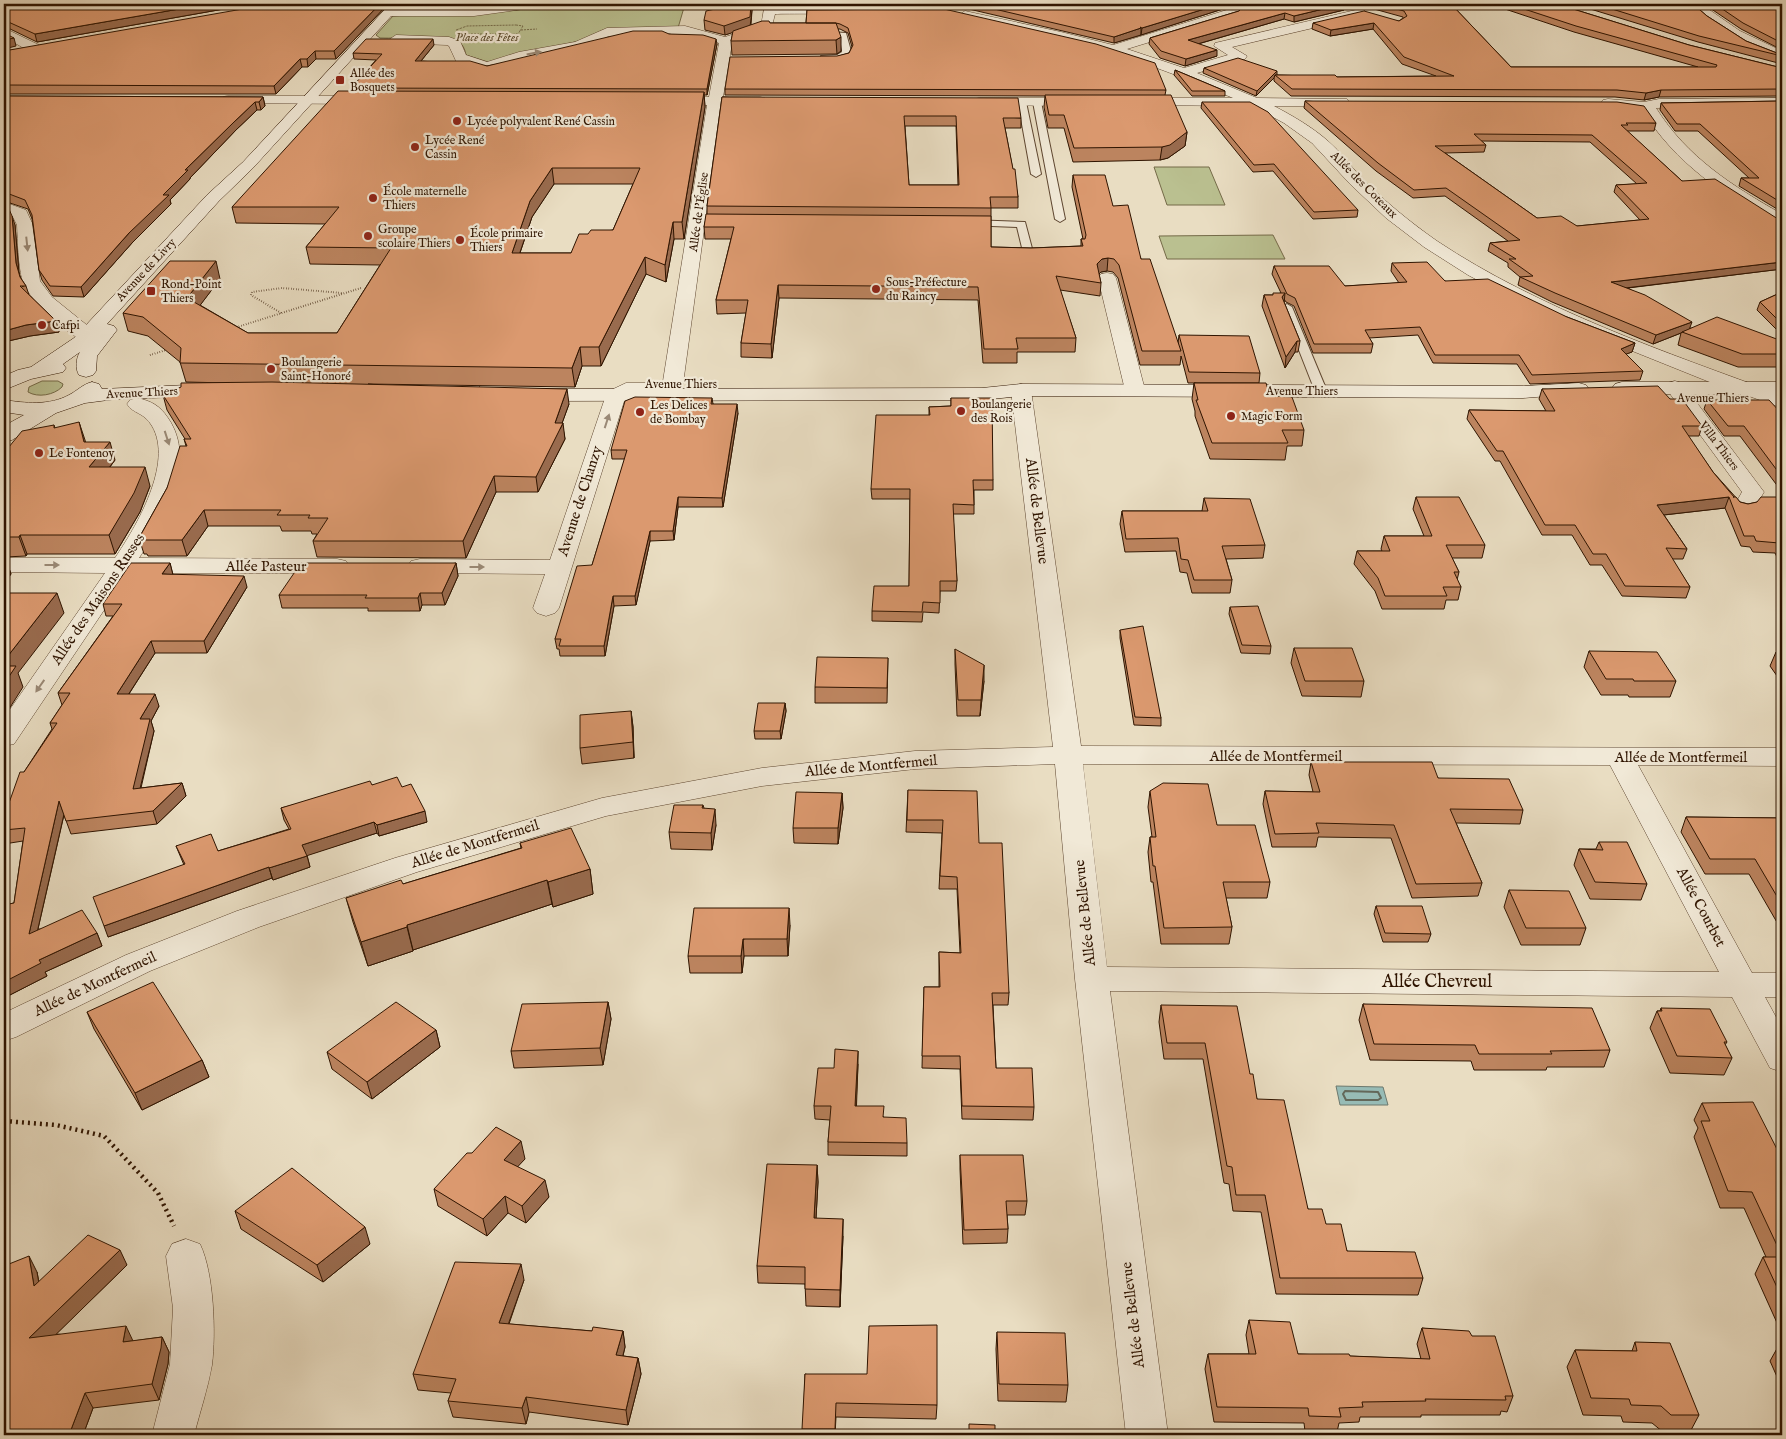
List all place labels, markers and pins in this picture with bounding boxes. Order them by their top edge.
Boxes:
place label: Allée des Bosquets [349,66,395,96]
marker: Allée des Bosquets [334,74,346,86]
place label: Lycée polyvalent René Cassin [467,114,616,130]
marker: Lycée polyvalent René Cassin [451,115,463,127]
place label: Lycée René Cassin [425,133,485,162]
marker: Lycée René Cassin [409,141,421,153]
place label: École maternelle Thiers [383,183,467,213]
marker: École maternelle Thiers [367,192,379,204]
place label: Groupe scolaire Thiers [378,222,450,251]
place label: École primaire Thiers [470,225,543,255]
marker: Groupe scolaire Thiers [362,230,374,242]
marker: École primaire Thiers [454,234,466,246]
place label: Sous-Préfecture du Raincy [886,275,967,304]
place label: Rond-Point Thiers [161,277,222,306]
marker: Sous-Préfecture du Raincy [870,283,882,295]
marker: Rond-Point Thiers [145,285,157,297]
place label: Cafpi [52,318,80,334]
marker: Cafpi [36,319,48,331]
place label: Boulangerie Saint-Honoré [281,355,351,384]
marker: Boulangerie Saint-Honoré [265,363,277,375]
place label: Boulangerie des Rois [971,397,1032,426]
place label: Les Delices de Bombay [650,398,707,427]
marker: Boulangerie des Rois [955,405,967,417]
marker: Les Delices de Bombay [634,406,646,418]
place label: Magic Form [1241,409,1303,424]
marker: Magic Form [1225,410,1237,422]
place label: Le Fontenoy [49,446,114,461]
marker: Le Fontenoy [33,447,45,459]

